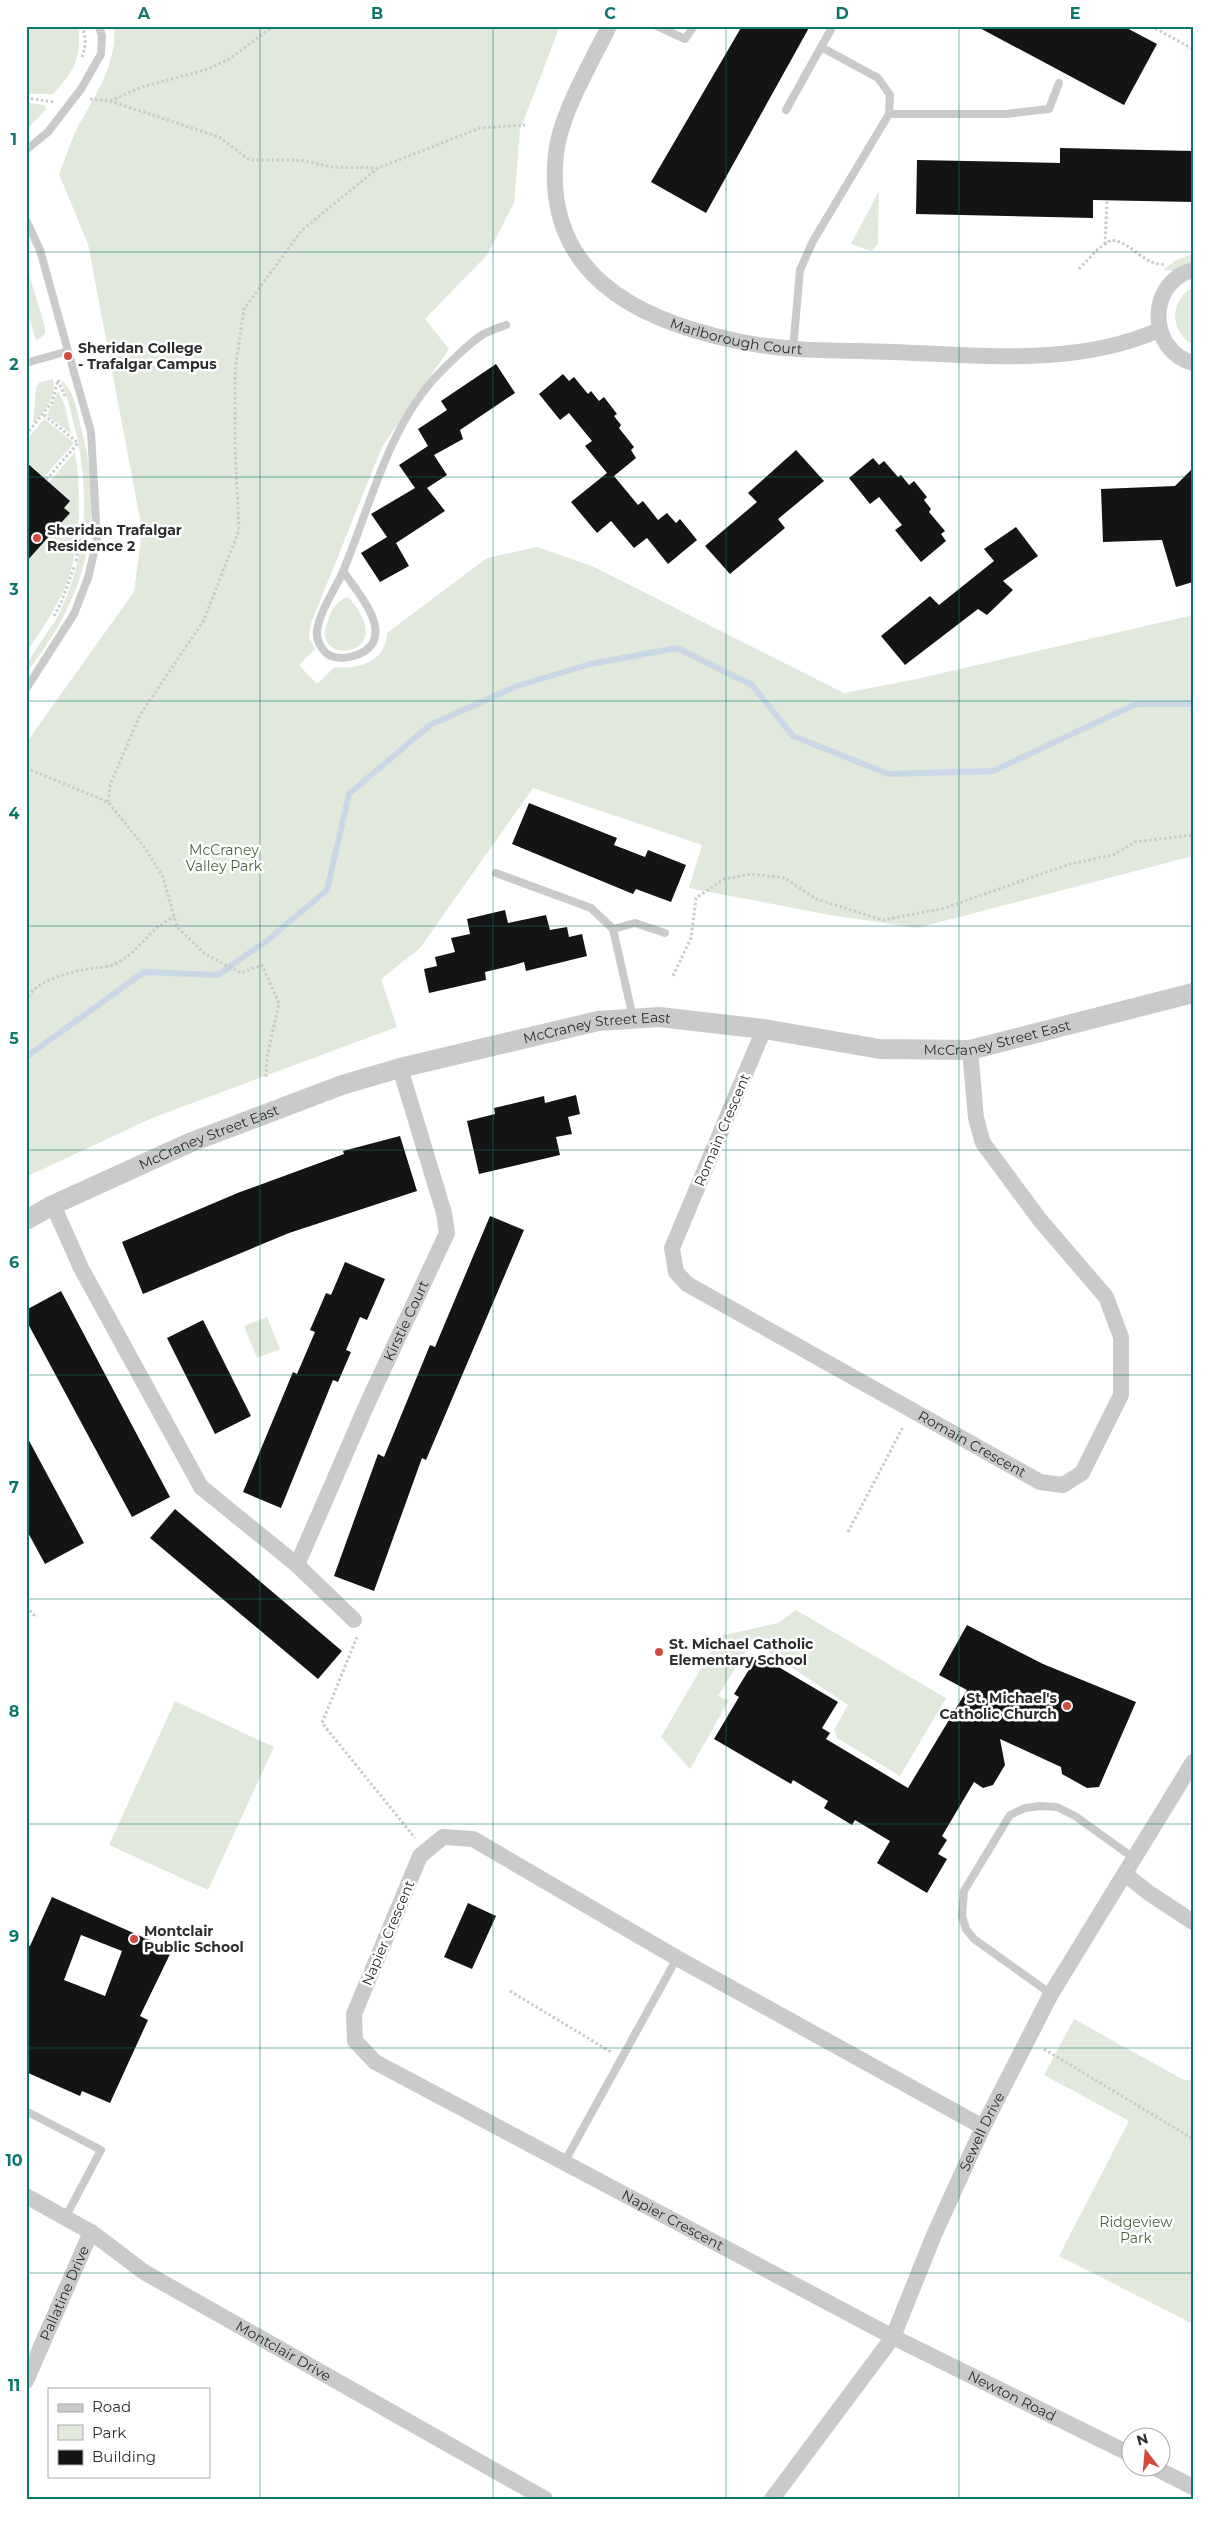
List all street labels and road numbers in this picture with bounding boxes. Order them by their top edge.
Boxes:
street label: Marlborough Court [668,314,803,358]
street label: McCraney Street East [521,1008,672,1047]
street label: McCraney Street East [924,1016,1073,1059]
street label: Romain Crescent [690,1071,754,1189]
street label: McCraney Street East [136,1101,282,1174]
street label: Kirstie Court [379,1277,433,1364]
street label: Romain Crescent [915,1406,1030,1482]
street label: Napier Crescent [358,1877,418,1988]
street label: Sewell Drive [955,2089,1008,2174]
street label: Napier Crescent [619,2186,727,2255]
street label: Pallatine Drive [36,2243,93,2343]
street label: Montclair Drive [233,2317,334,2385]
street label: Newton Road [965,2366,1059,2425]

